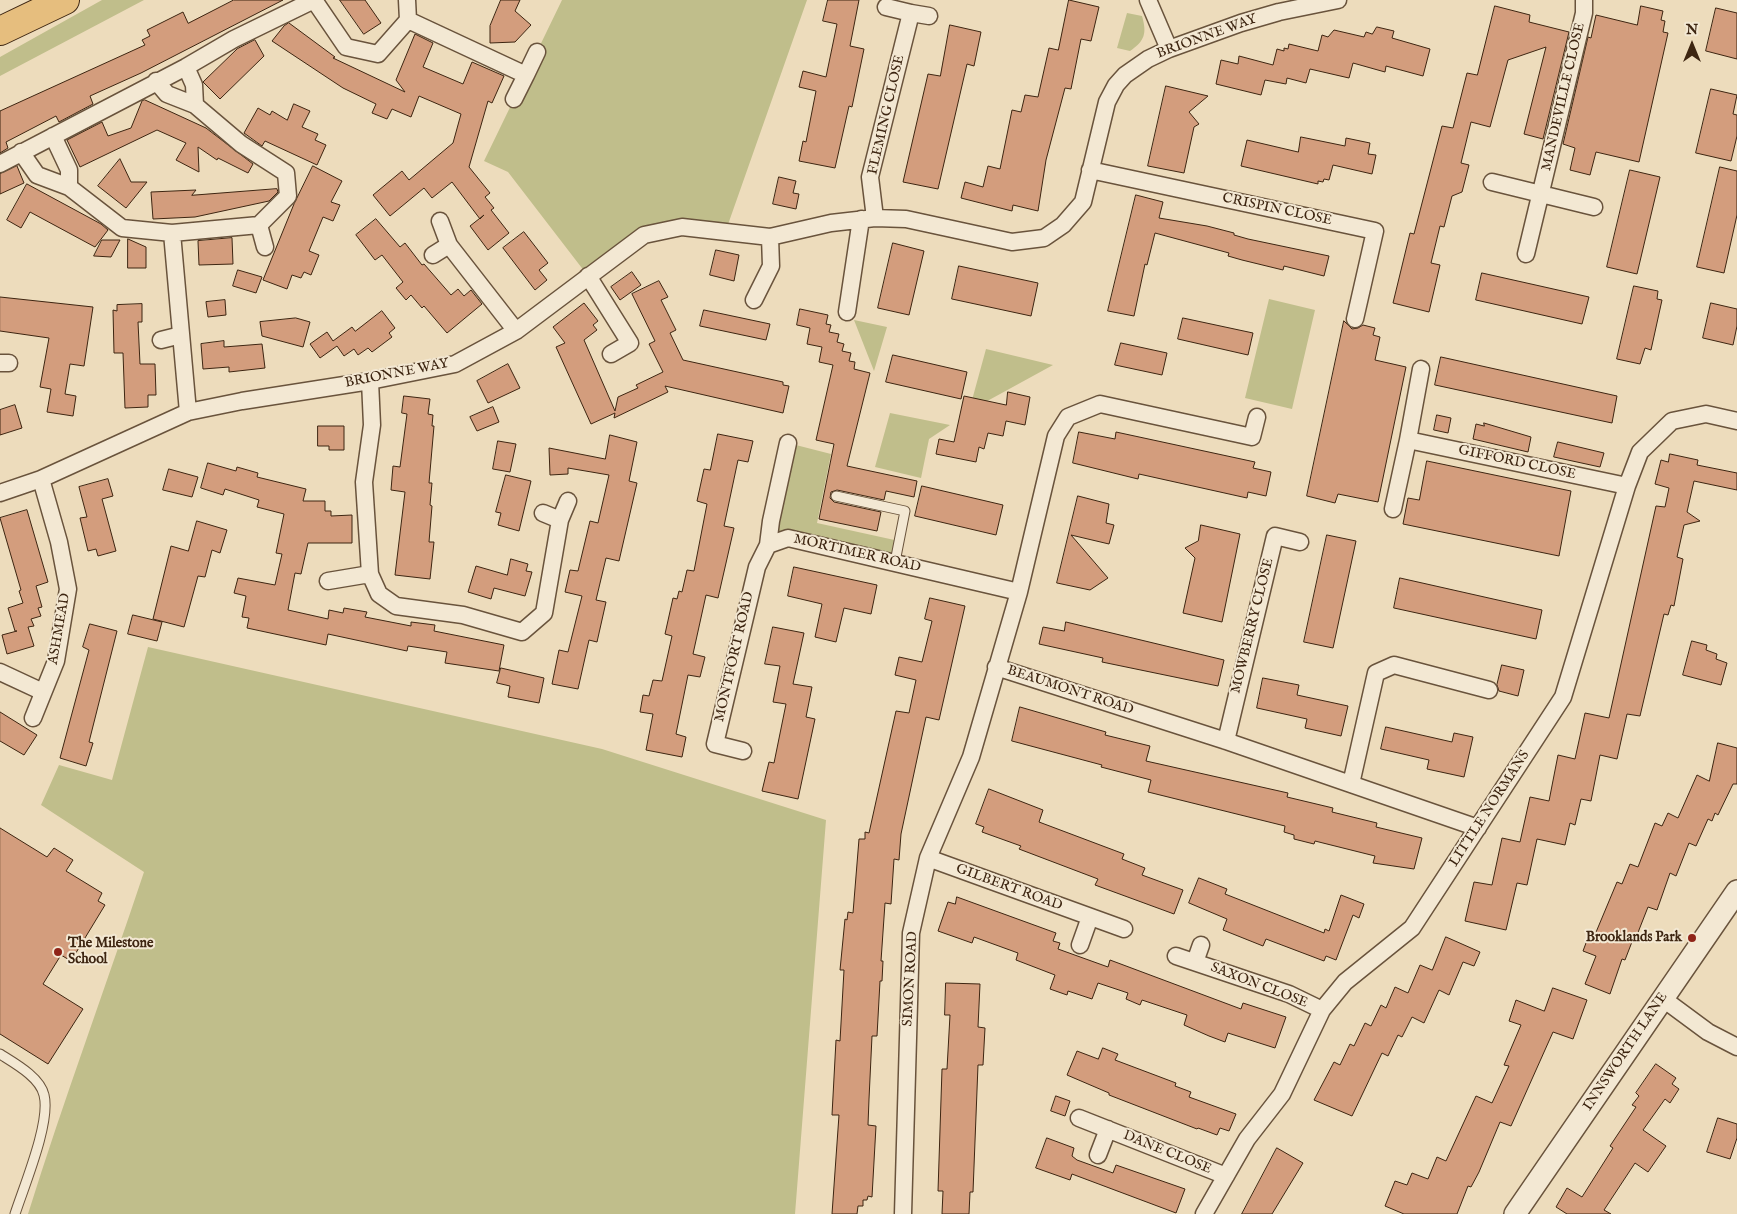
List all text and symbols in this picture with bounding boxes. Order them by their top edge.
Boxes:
street label: BRIONNE WAY [1155,11,1259,63]
north arrow [1667,20,1717,70]
street label: MANDEVILLE CLOSE [1539,21,1589,173]
text: N [1686,21,1698,39]
street label: FLEMING CLOSE [865,54,909,176]
street label: CRISPIN CLOSE [1221,190,1333,230]
street label: BRIONNE WAY [344,356,450,392]
street label: GIFFORD CLOSE [1457,442,1577,484]
street label: MORTIMER ROAD [792,531,922,577]
street label: MOWBERRY CLOSE [1228,557,1278,695]
street label: MONTFORT ROAD [712,590,758,724]
street label: ASHMEAD [45,592,75,666]
street label: BEAUMONT ROAD [1005,663,1135,719]
street label: LITTLE NORMANS [1446,748,1534,870]
street label: GILBERT ROAD [953,861,1065,915]
place label: Brooklands Park [1586,930,1682,946]
street label: SIMON ROAD [900,931,922,1027]
marker: Brooklands Park [1686,932,1698,944]
place label: The Milestone School [68,936,153,969]
marker: The Milestone School [52,946,64,958]
street label: SAXON CLOSE [1208,960,1310,1012]
street label: INNSWORTH LANE [1580,990,1672,1114]
street label: DANE CLOSE [1120,1128,1214,1178]

